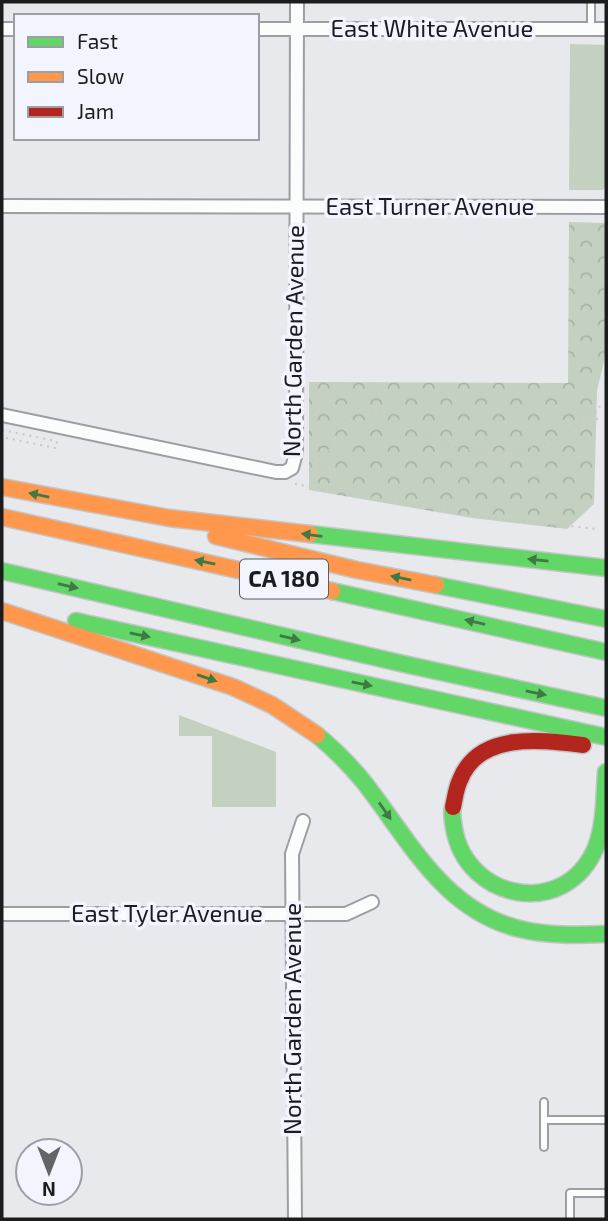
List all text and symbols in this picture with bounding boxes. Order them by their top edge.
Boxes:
street label: East White Avenue [331,13,533,42]
legend [14,14,259,140]
text: Fast [77,28,118,53]
text: Slow [77,63,124,88]
text: Jam [77,98,114,123]
street label: East Turner Avenue [325,191,535,220]
street label: North Garden Avenue [276,225,309,457]
one-way arrow [28,489,50,500]
one-way arrow [301,529,323,540]
one-way arrow [527,555,549,566]
one-way arrow [194,556,216,567]
road number: CA 180 [240,559,328,598]
one-way arrow [390,573,412,584]
one-way arrow [57,581,79,592]
one-way arrow [464,617,486,628]
one-way arrow [129,630,151,641]
one-way arrow [279,632,301,643]
one-way arrow [196,673,217,684]
one-way arrow [351,678,373,689]
one-way arrow [525,687,547,698]
one-way arrow [378,802,392,820]
street label: East Tyler Avenue [71,898,263,927]
street label: North Garden Avenue [277,903,306,1135]
north arrow [14,1137,84,1207]
text: N [42,1178,56,1201]

